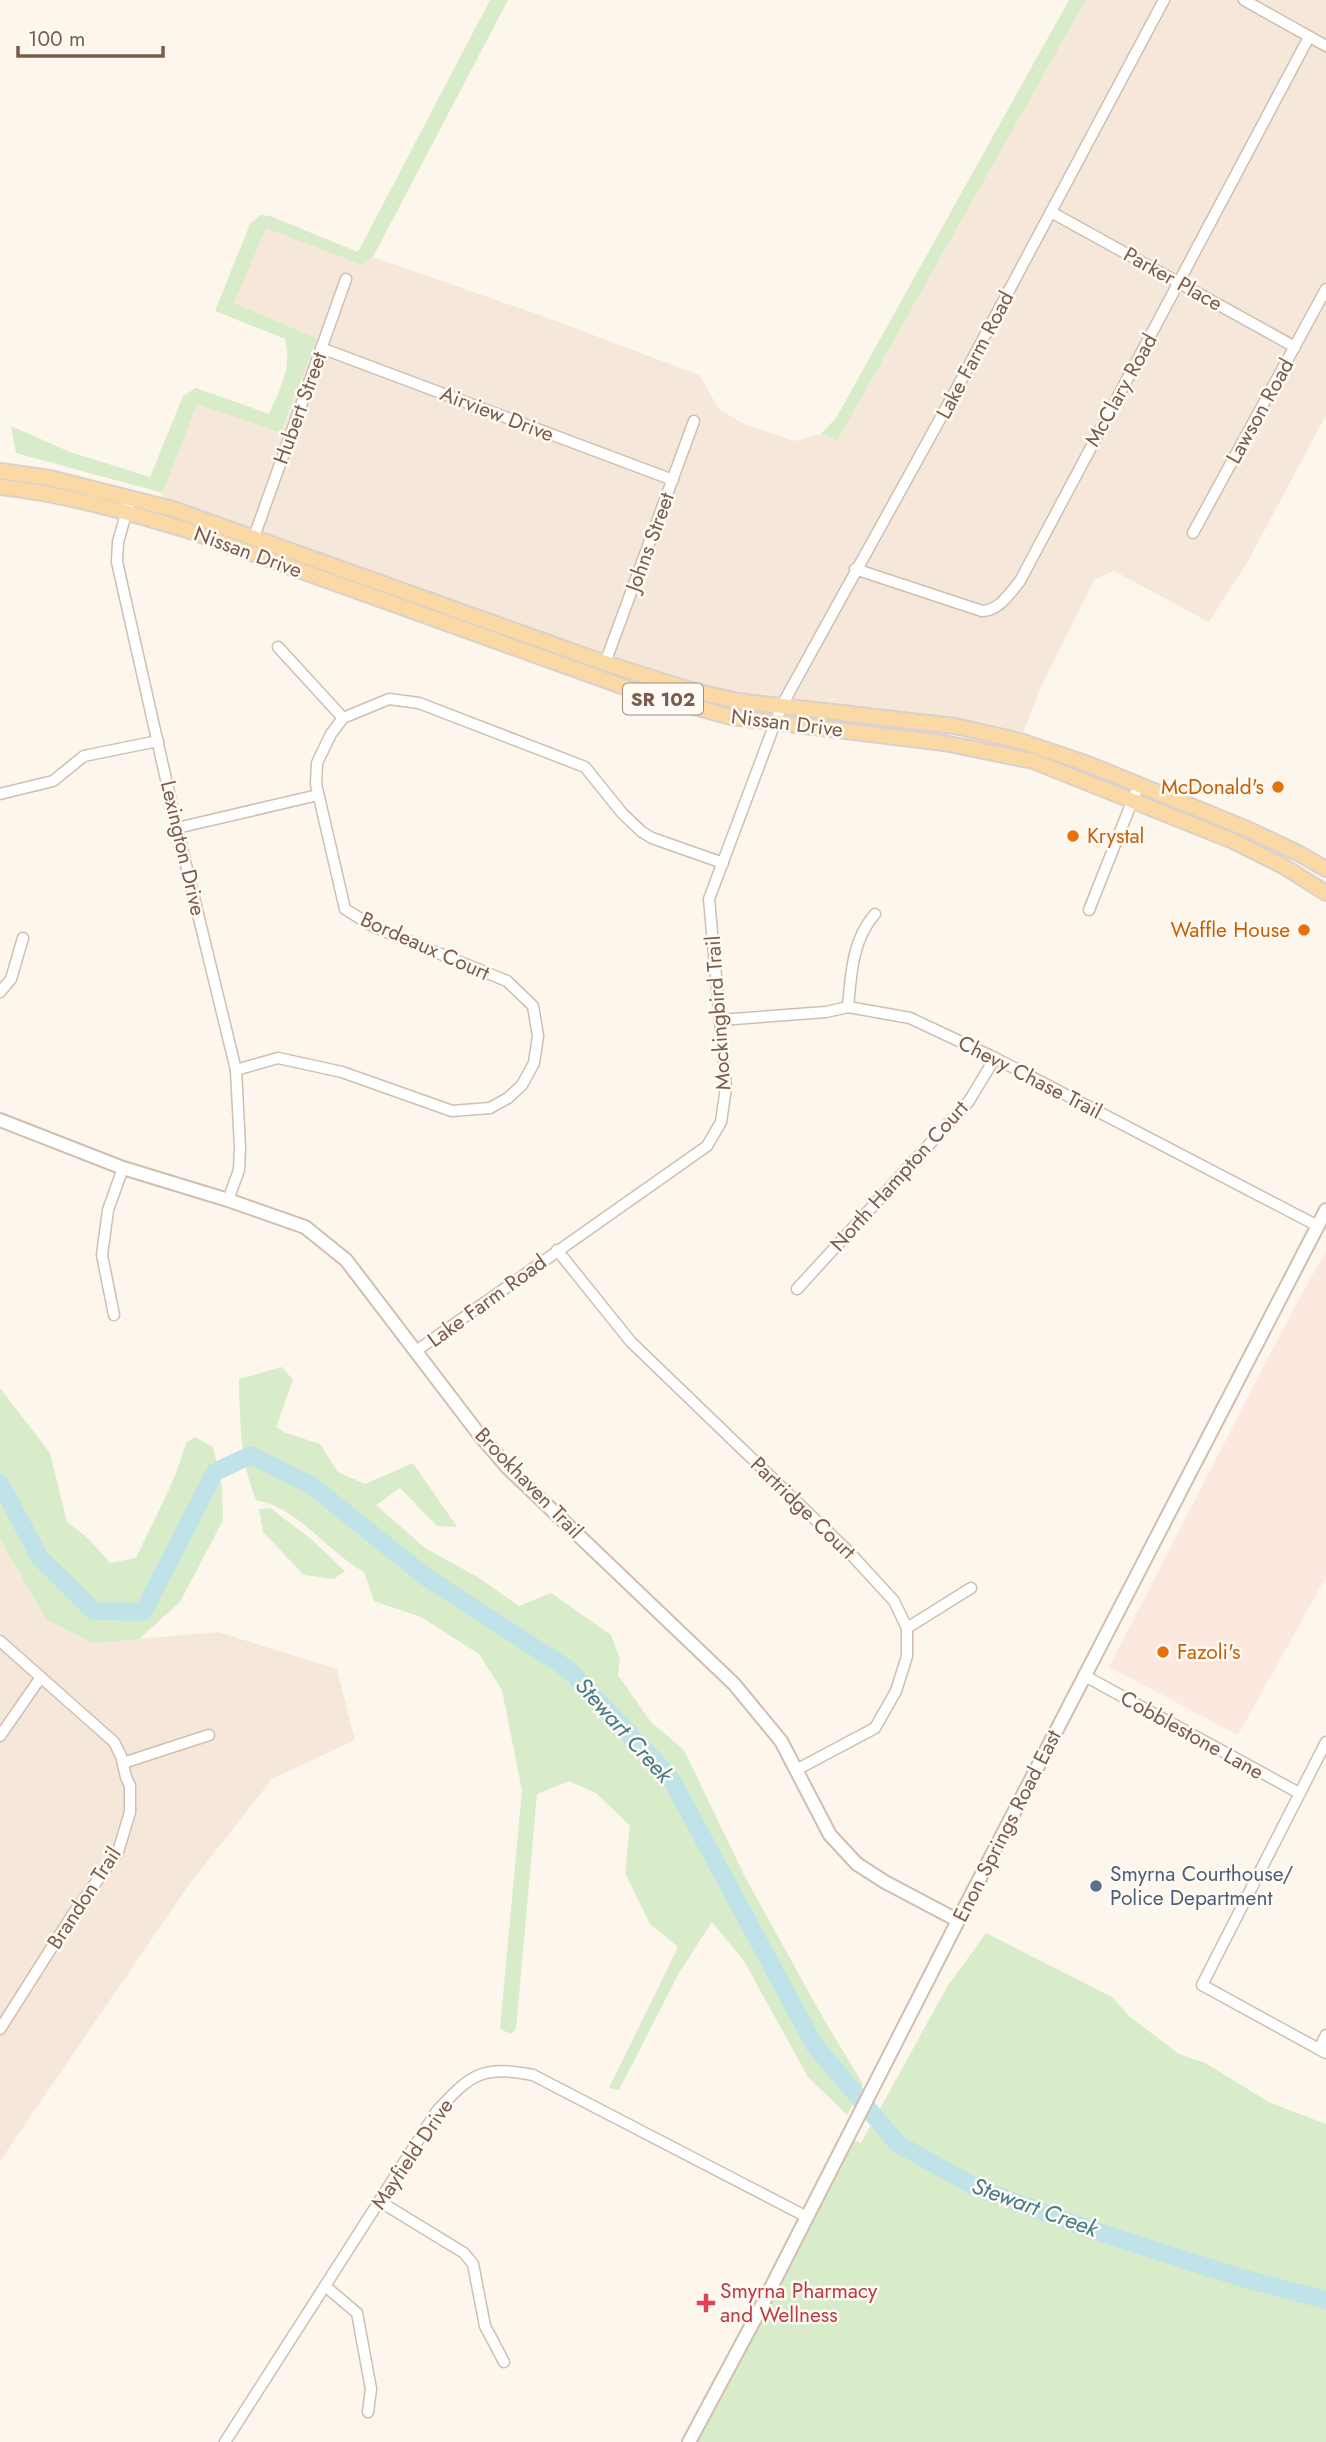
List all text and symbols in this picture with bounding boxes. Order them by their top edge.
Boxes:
scale bar [18,14,163,58]
text: 100 m [28,24,85,54]
street label: Parker Place [1118,240,1228,319]
street label: Lake Farm Road [929,286,1021,424]
street label: McClary Road [1078,328,1164,452]
street label: Hubert Street [266,348,334,468]
street label: Lawson Road [1219,353,1301,469]
street label: Airview Drive [436,379,558,450]
street label: Johns Street [617,488,682,599]
street label: Nissan Drive [190,519,306,585]
road number: SR 102 [623,684,703,714]
street label: Nissan Drive [729,701,845,745]
place label: McDonald's [1161,772,1264,802]
street label: Lexington Drive [153,778,213,919]
marker: McDonald's [1270,779,1286,795]
place label: Krystal [1087,821,1144,851]
marker: Krystal [1065,828,1081,844]
street label: Bordeaux Court [356,904,494,988]
place label: Waffle House [1170,915,1290,945]
marker: Waffle House [1296,922,1312,938]
street label: Mockingbird Trail [698,935,738,1091]
street label: Chevy Chase Trail [953,1028,1107,1126]
street label: North Hampton Court [823,1094,975,1258]
street label: Lake Farm Road [421,1247,553,1355]
street label: Brookhaven Trail [468,1421,590,1545]
street label: Partridge Court [744,1450,862,1566]
place label: Fazoli's [1177,1637,1240,1667]
marker: Fazoli's [1155,1644,1171,1660]
water label: Stewart Creek [567,1670,682,1791]
street label: Cobblestone Lane [1115,1683,1269,1787]
street label: Enon Springs Road East [946,1725,1068,1927]
street label: Brandon Trail [40,1841,128,1955]
place label: Smyrna Courthouse/ Police Department [1110,1859,1294,1913]
marker: Smyrna Courthouse/ Police Department [1088,1878,1104,1894]
street label: Mayfield Drive [364,2092,460,2216]
water label: Stewart Creek [967,2168,1104,2246]
place label: Smyrna Pharmacy and Wellness [720,2276,878,2330]
marker: Smyrna Pharmacy and Wellness [698,2295,714,2311]

